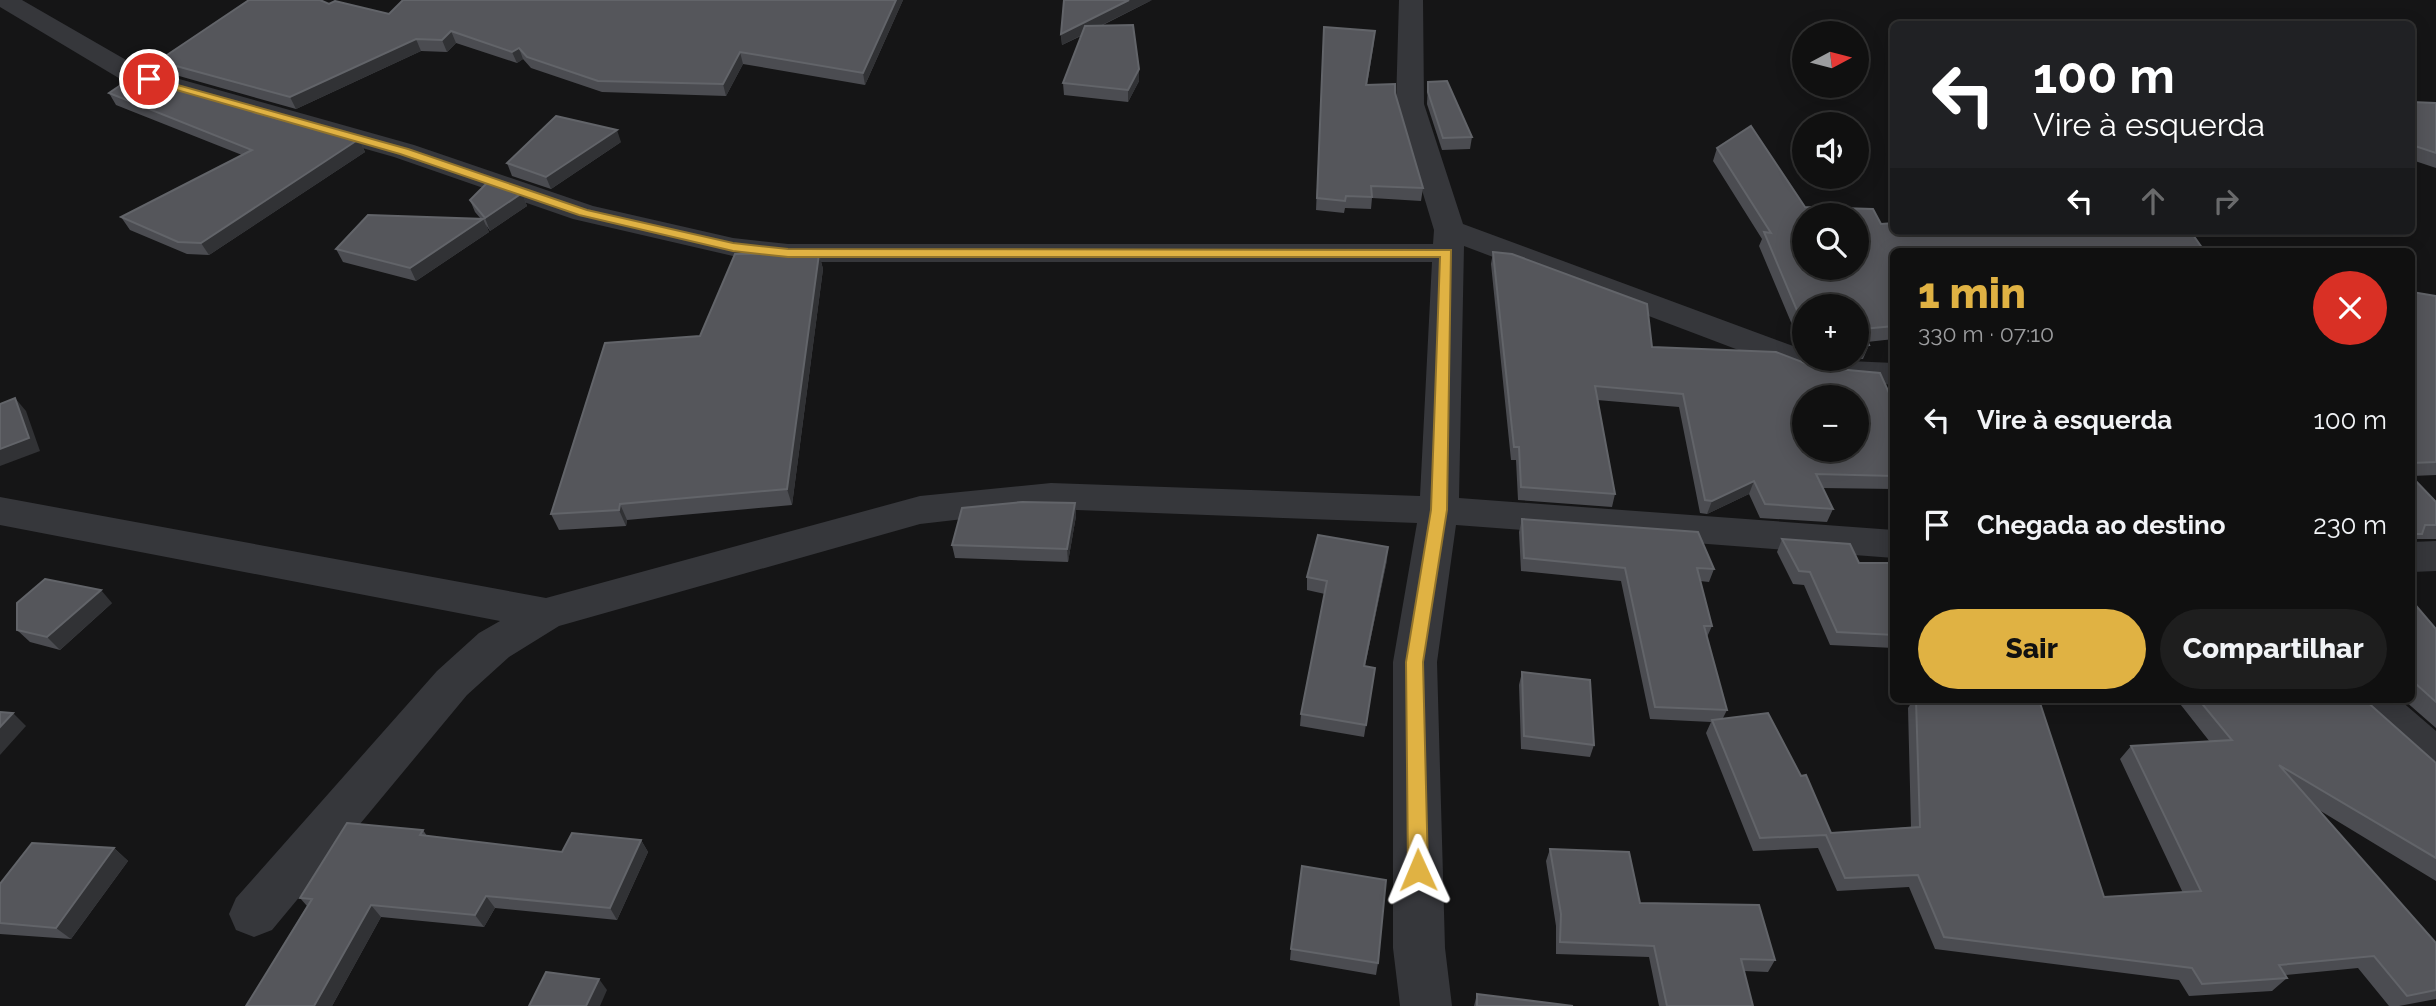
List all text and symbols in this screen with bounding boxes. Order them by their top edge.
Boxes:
north arrow [1792,21,1869,98]
map controls [1792,21,1869,462]
text: 100 m [2033,47,2175,104]
pin [119,49,179,109]
icon: left [1918,49,2009,140]
icon: arrive [130,60,168,98]
text: Vire à esquerda [2033,106,2265,143]
button: sound [1792,112,1869,189]
icon: left [2061,182,2099,220]
icon: ahead [2134,182,2172,220]
icon: right [2207,182,2245,220]
button: search [1792,203,1869,280]
text: 1 min [1918,269,2026,318]
button: close [2313,271,2387,345]
button: + [1792,294,1869,371]
text: 330 m · 07:10 [1918,320,2054,347]
button: − [1792,385,1869,462]
icon: left [1918,401,1956,439]
text: Vire à esquerda [1977,405,2172,435]
text: 100 m [2314,405,2387,435]
icon: arrive [1918,506,1956,544]
text: Chegada ao destino [1977,510,2226,540]
text: 230 m [2313,510,2387,540]
button: Sair [1918,609,2146,689]
button: Compartilhar [2160,609,2387,689]
position arrow [1381,833,1455,907]

